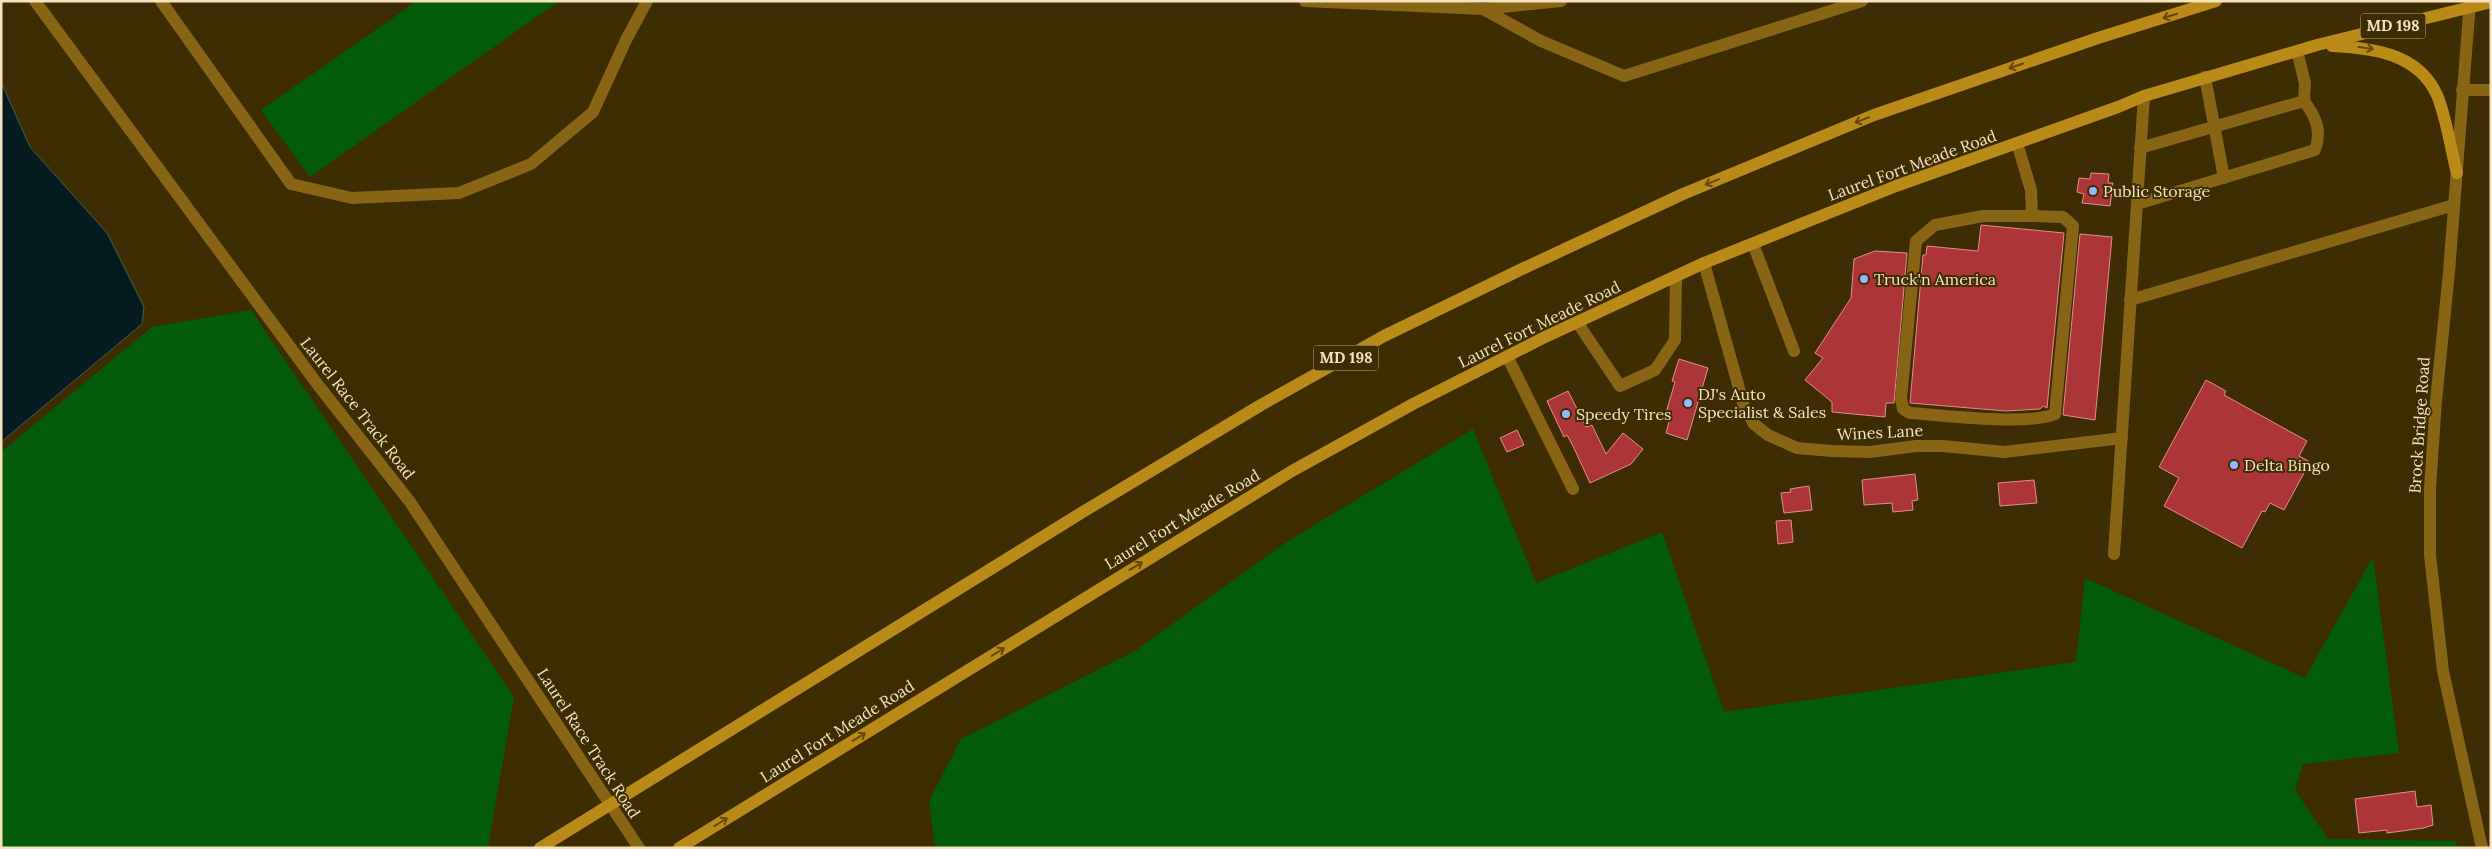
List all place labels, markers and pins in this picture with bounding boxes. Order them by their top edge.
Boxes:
place label: Public Storage [2103,181,2211,201]
marker: Public Storage [2087,185,2099,197]
place label: Truck'n America [1874,269,1996,289]
marker: Truck'n America [1858,273,1870,285]
place label: DJ's Auto Specialist & Sales [1698,384,1826,422]
marker: DJ's Auto Specialist & Sales [1682,397,1694,409]
place label: Speedy Tires [1576,404,1671,424]
marker: Speedy Tires [1560,408,1572,420]
place label: Delta Bingo [2244,455,2330,475]
marker: Delta Bingo [2228,459,2240,471]

